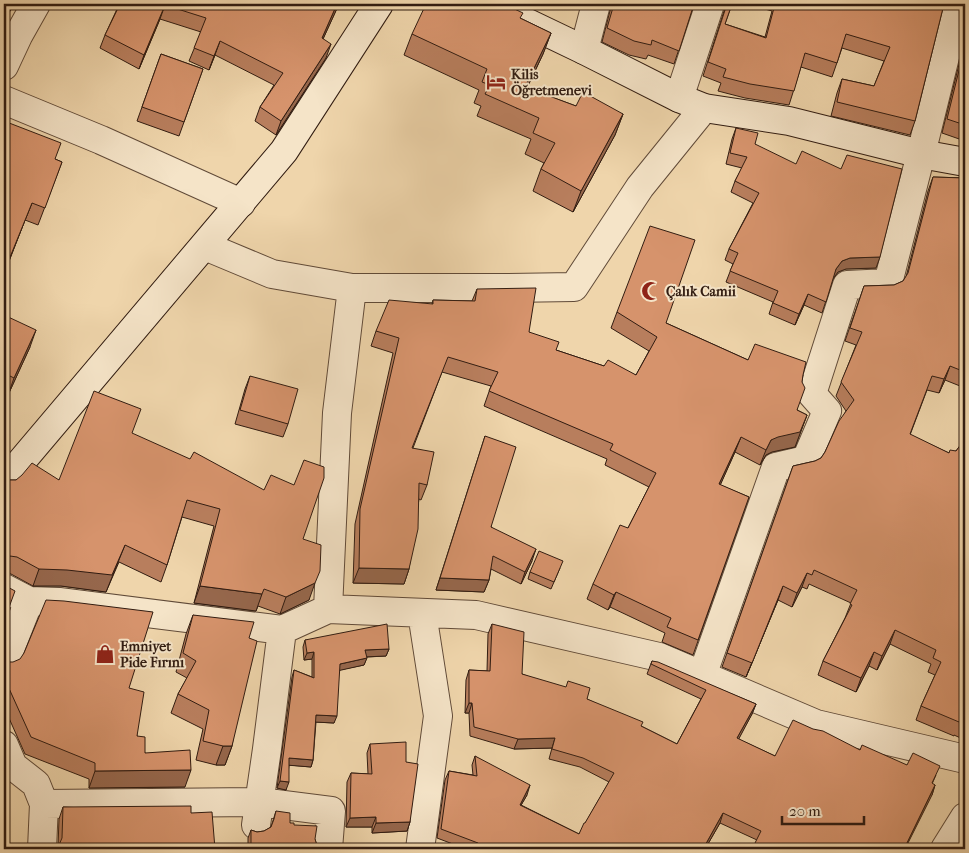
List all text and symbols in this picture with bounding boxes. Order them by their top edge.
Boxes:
place label: Kilis Öğretmenevi [511,66,593,99]
hotel icon: Kilis Öğretmenevi [485,71,507,93]
mosque icon: Çalık Camii [640,280,662,302]
place label: Çalık Camii [666,283,737,301]
place label: Emniyet Pide Fırını [120,638,185,671]
shop icon: Emniyet Pide Fırını [94,643,116,665]
scale bar [782,793,864,825]
text: 20 m [789,802,821,820]

